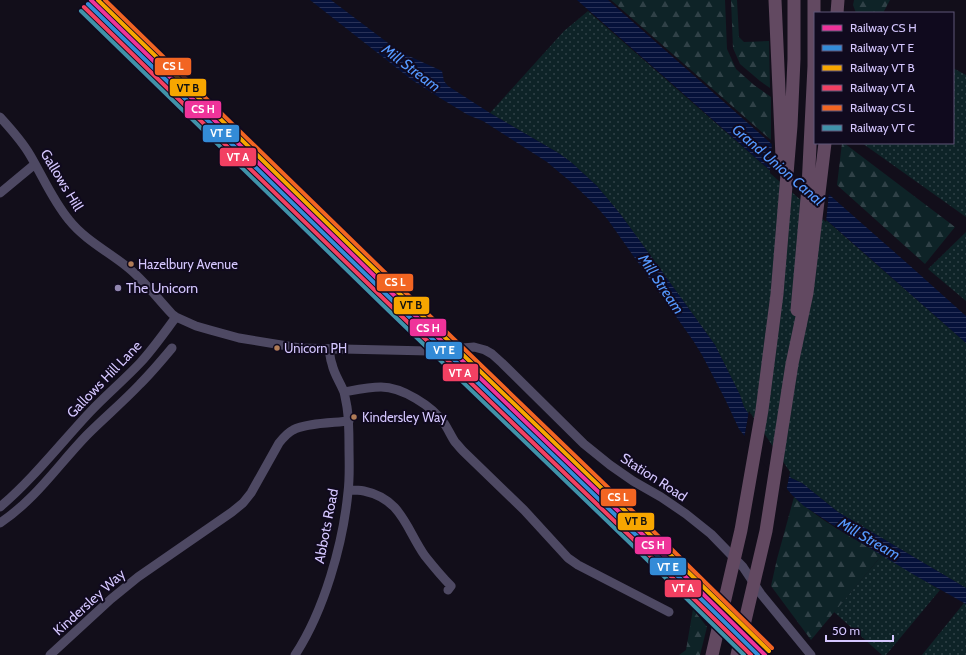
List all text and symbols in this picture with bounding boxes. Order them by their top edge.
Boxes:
legend [814,12,954,144]
text: Railway CS H [850,20,917,35]
water label: Mill Stream [377,40,444,96]
text: Railway VT E [850,40,915,55]
line badge: CS L [154,57,192,76]
text: CS L [162,59,184,73]
text: Railway VT B [850,60,915,75]
line badge: VT B [169,78,207,97]
text: Railway VT A [850,80,916,95]
text: VT B [177,81,199,95]
line badge: CS H [184,100,222,119]
text: Railway CS L [850,100,914,115]
text: CS H [191,102,215,116]
water label: Grand Union Canal [728,120,828,210]
text: Railway VT C [850,120,915,135]
line badge: VT E [202,124,240,143]
text: VT E [210,126,232,140]
street label: Gallows Hill [37,146,88,215]
line badge: VT A [219,147,257,167]
text: VT A [227,150,249,164]
water label: Mill Stream [634,250,688,317]
place label: Hazelbury Avenue [138,256,238,272]
marker: Hazelbury Avenue [126,259,136,269]
line badge: CS L [376,273,414,292]
text: CS L [384,275,406,289]
place label: The Unicorn [126,279,198,297]
marker: The Unicorn [113,283,123,293]
line badge: VT B [393,296,430,315]
text: VT B [400,298,422,312]
line badge: CS H [409,318,447,337]
text: CS H [416,321,440,335]
street label: Gallows Hill Lane [63,337,145,421]
place label: Unicorn PH [284,340,347,356]
line badge: VT E [425,341,463,360]
marker: Unicorn PH [272,343,282,353]
text: VT E [433,343,455,357]
line badge: VT A [442,363,479,382]
text: VT A [449,366,471,380]
place label: Kindersley Way [362,409,447,425]
marker: Kindersley Way [349,412,359,422]
street label: Station Road [617,449,691,505]
street label: Abbots Road [310,487,342,565]
line badge: CS L [600,488,637,507]
text: CS L [607,490,629,504]
line badge: VT B [617,512,655,531]
text: VT B [625,514,647,528]
water label: Mill Stream [834,514,903,564]
line badge: CS H [634,536,672,555]
text: CS H [641,538,665,552]
line badge: VT E [649,557,687,576]
text: VT E [657,560,679,574]
street label: Kindersley Way [49,565,129,639]
line badge: VT A [664,579,702,598]
text: VT A [672,581,694,595]
scale bar [826,617,893,643]
text: 50 m [832,623,860,638]

